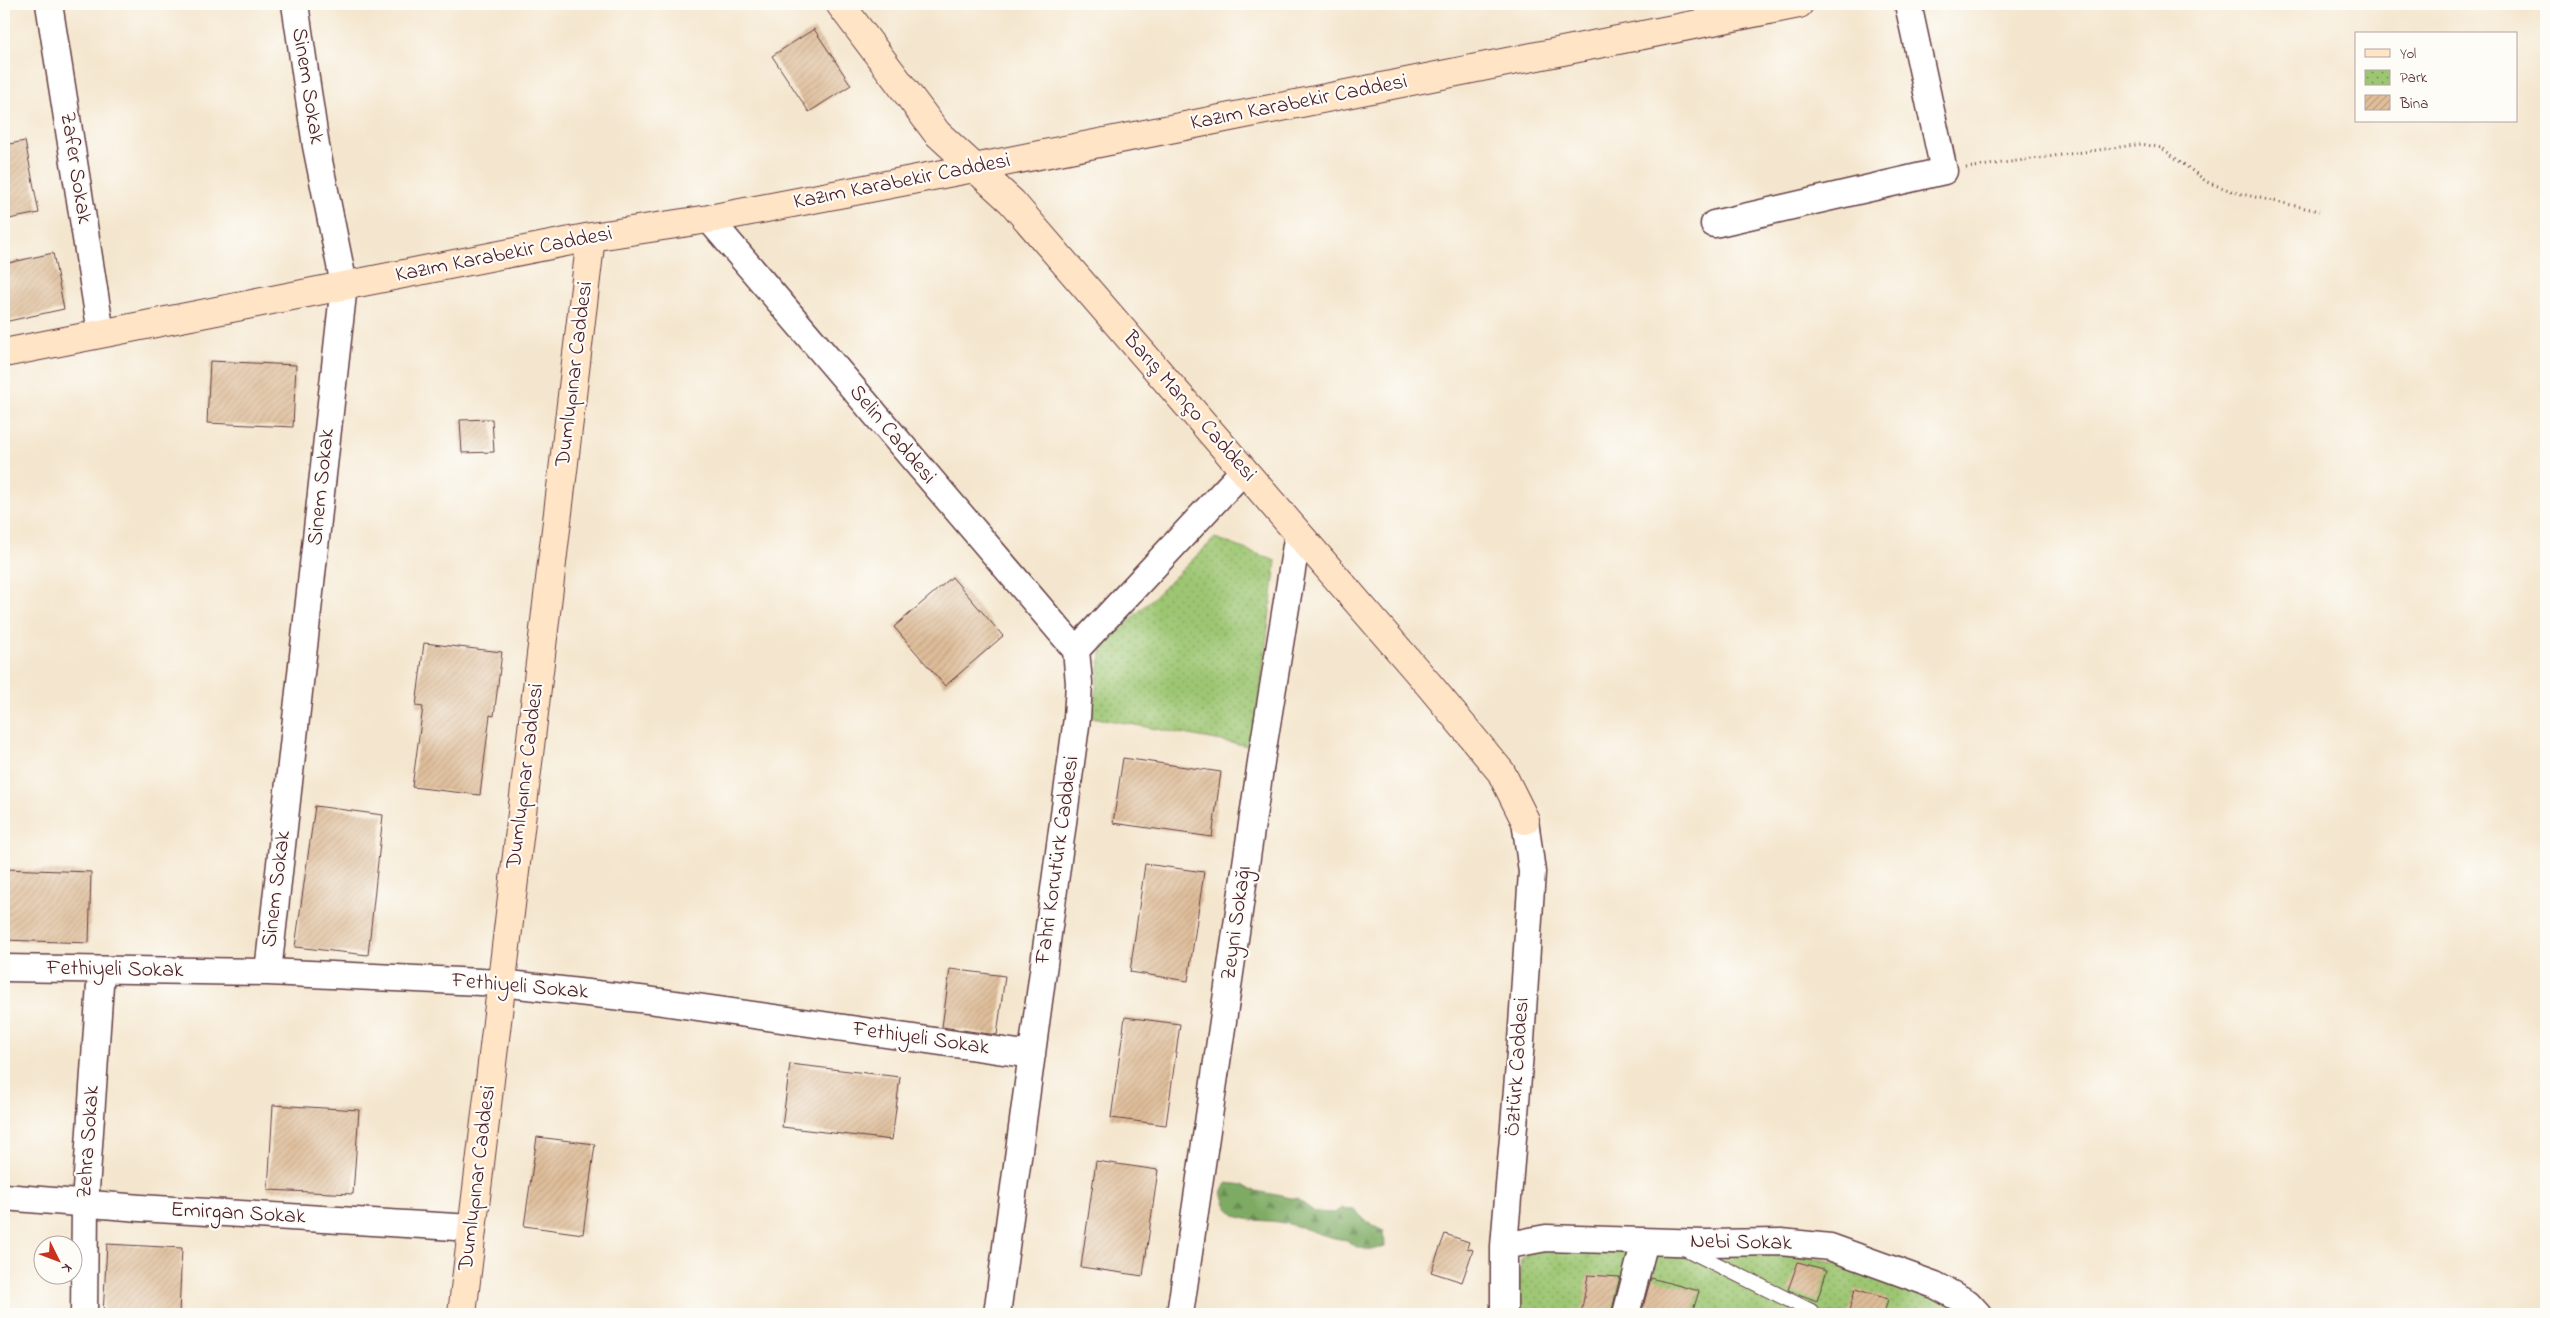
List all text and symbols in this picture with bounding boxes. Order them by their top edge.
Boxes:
street label: Sinem Sokak [282,26,332,147]
legend [2355,32,2518,122]
text: Yol [2400,43,2416,65]
street label: Kazım Karabekir Caddesi [1188,66,1410,140]
text: Park [2400,67,2428,89]
text: Bina [2399,93,2428,115]
street label: Zafer Sokak [50,110,100,227]
street label: Kazım Karabekir Caddesi [791,145,1013,219]
street label: Kazım Karabekir Caddesi [393,218,615,292]
street label: Dumlupınar Caddesi [548,279,602,470]
street label: Barış Manço Caddesi [1114,324,1264,489]
street label: Selin Caddesi [841,378,943,492]
street label: Sinem Sokak [300,427,344,547]
street label: Dumlupınar Caddesi [499,681,553,872]
street label: Fahri Korutürk Caddesi [1027,754,1088,967]
street label: Sinem Sokak [254,828,300,949]
street label: Zeyni Sokağı [1213,864,1262,982]
street label: Fethiyeli Sokak [45,953,184,988]
street label: Fethiyeli Sokak [449,965,590,1010]
street label: Öztürk Caddesi [1497,996,1539,1138]
street label: Fethiyeli Sokak [850,1013,992,1065]
street label: Dumlupınar Caddesi [451,1083,505,1274]
street label: Zehra Sokak [69,1084,109,1200]
street label: Emirgan Sokak [170,1194,307,1235]
street label: Nebi Sokak [1690,1226,1793,1260]
north arrow [32,1236,82,1286]
text: K [56,1258,77,1278]

